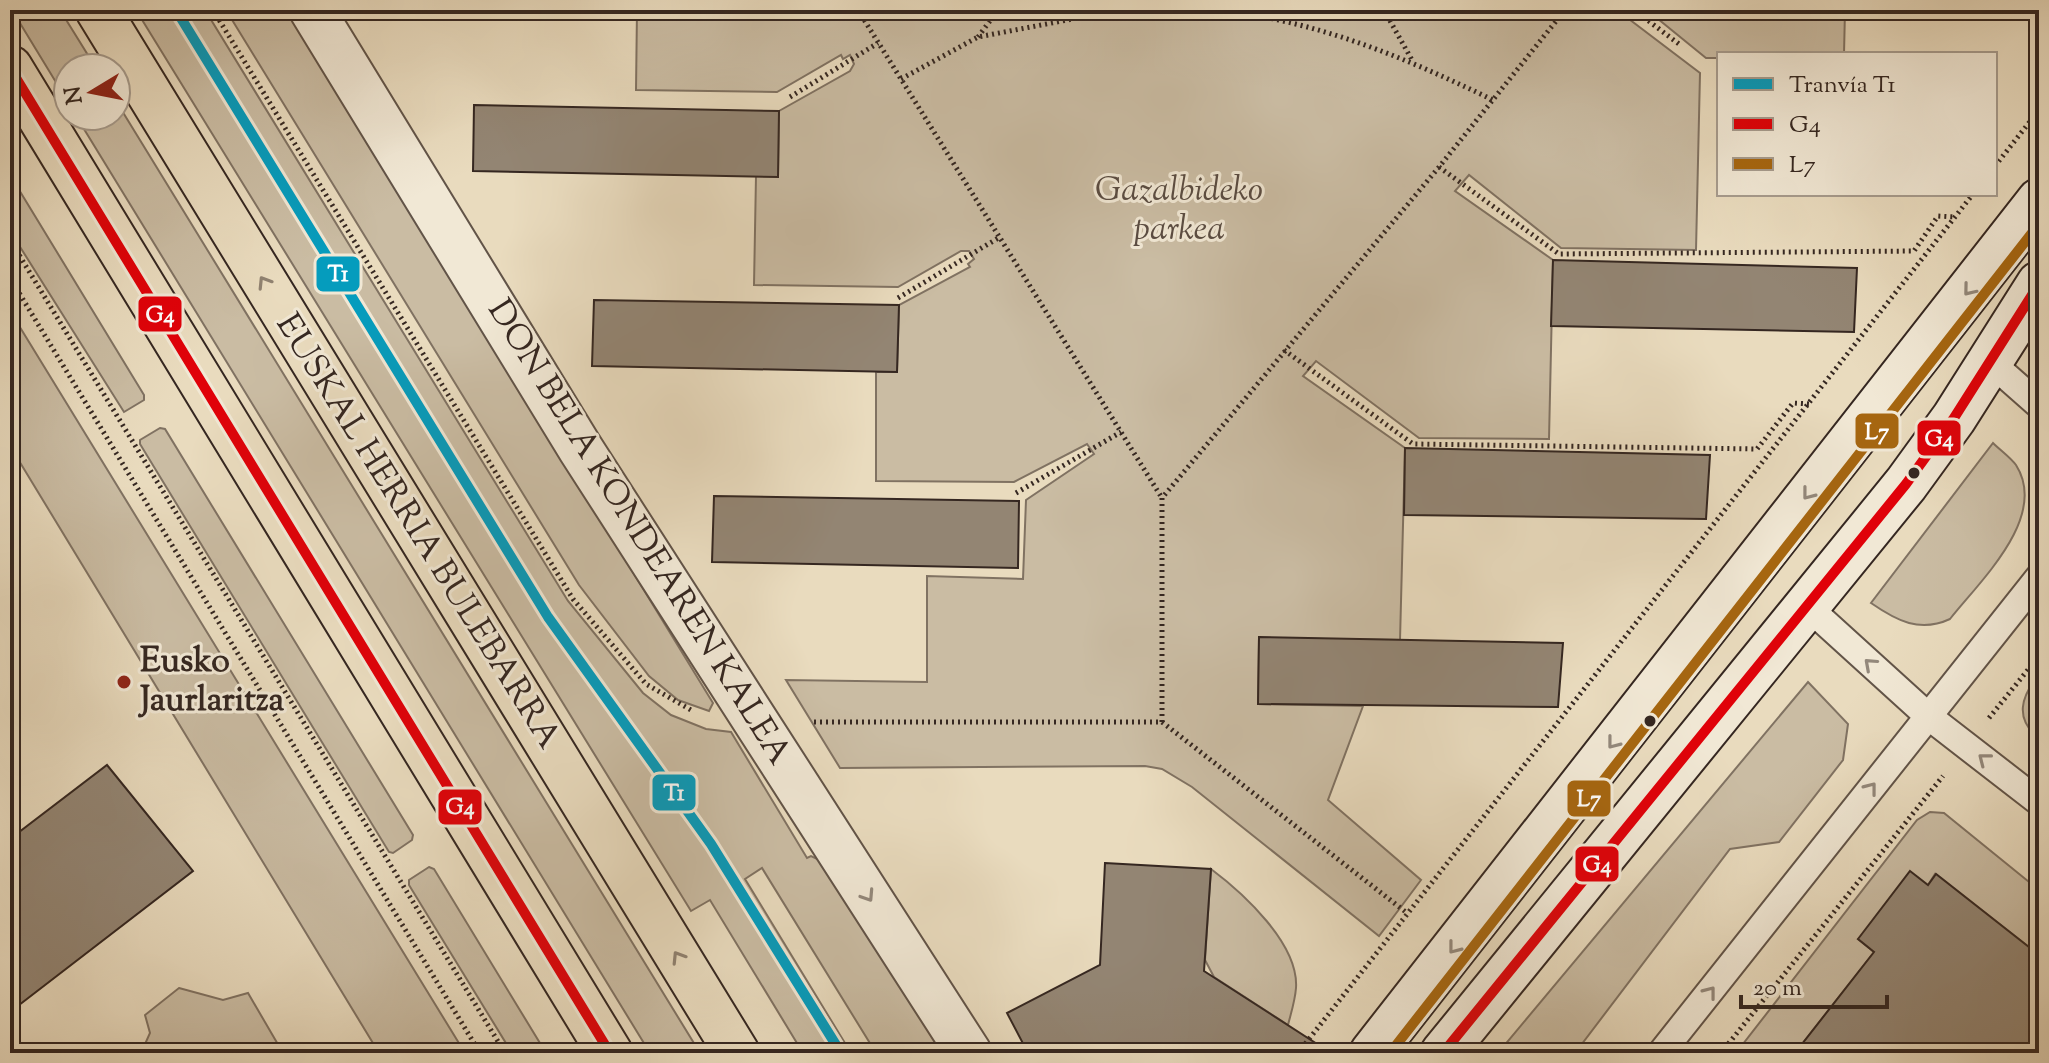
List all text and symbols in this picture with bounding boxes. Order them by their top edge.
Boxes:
north arrow [52,52,132,132]
legend [1717,52,1997,196]
text: Tranvía T1 [1789,69,1896,103]
text: N [58,83,93,106]
text: G4 [1789,109,1821,143]
text: L7 [1789,149,1816,183]
park label: Gazalbideko parkea [1095,167,1263,255]
line badge: T1 [315,255,361,293]
text: T1 [327,260,349,292]
one-way arrow [259,276,274,290]
one-way arrow [1964,281,1979,295]
street label: DON BELA KONDEAREN KALEA [474,291,802,775]
line badge: G4 [137,295,183,333]
text: G4 [145,301,175,333]
street label: EUSKAL HERRIA BULEBARRA [262,305,572,759]
line badge: L7 [1854,412,1900,450]
text: L7 [1865,418,1890,450]
line badge: G4 [1916,419,1962,457]
text: G4 [1924,425,1954,457]
unlabelled marker [1906,465,1922,481]
one-way arrow [1803,485,1818,499]
place label: Eusko Jaurlaritza [137,638,285,726]
one-way arrow [1864,659,1879,674]
marker: Eusko Jaurlaritza [115,673,133,691]
unlabelled marker [1642,713,1658,729]
one-way arrow [1609,734,1623,749]
one-way arrow [1978,754,1993,768]
line badge: T1 [651,773,697,812]
text: T1 [663,779,685,811]
line badge: L7 [1566,779,1612,818]
one-way arrow [1861,783,1876,797]
text: L7 [1577,785,1602,817]
line badge: G4 [437,788,483,826]
text: G4 [445,793,475,825]
line badge: G4 [1574,845,1620,883]
text: G4 [1582,851,1612,883]
one-way arrow [858,887,873,902]
one-way arrow [1449,939,1463,954]
one-way arrow [672,951,688,966]
scale bar [1741,959,1887,1009]
text: 20 m [1753,972,1802,1006]
one-way arrow [1700,986,1714,1001]

